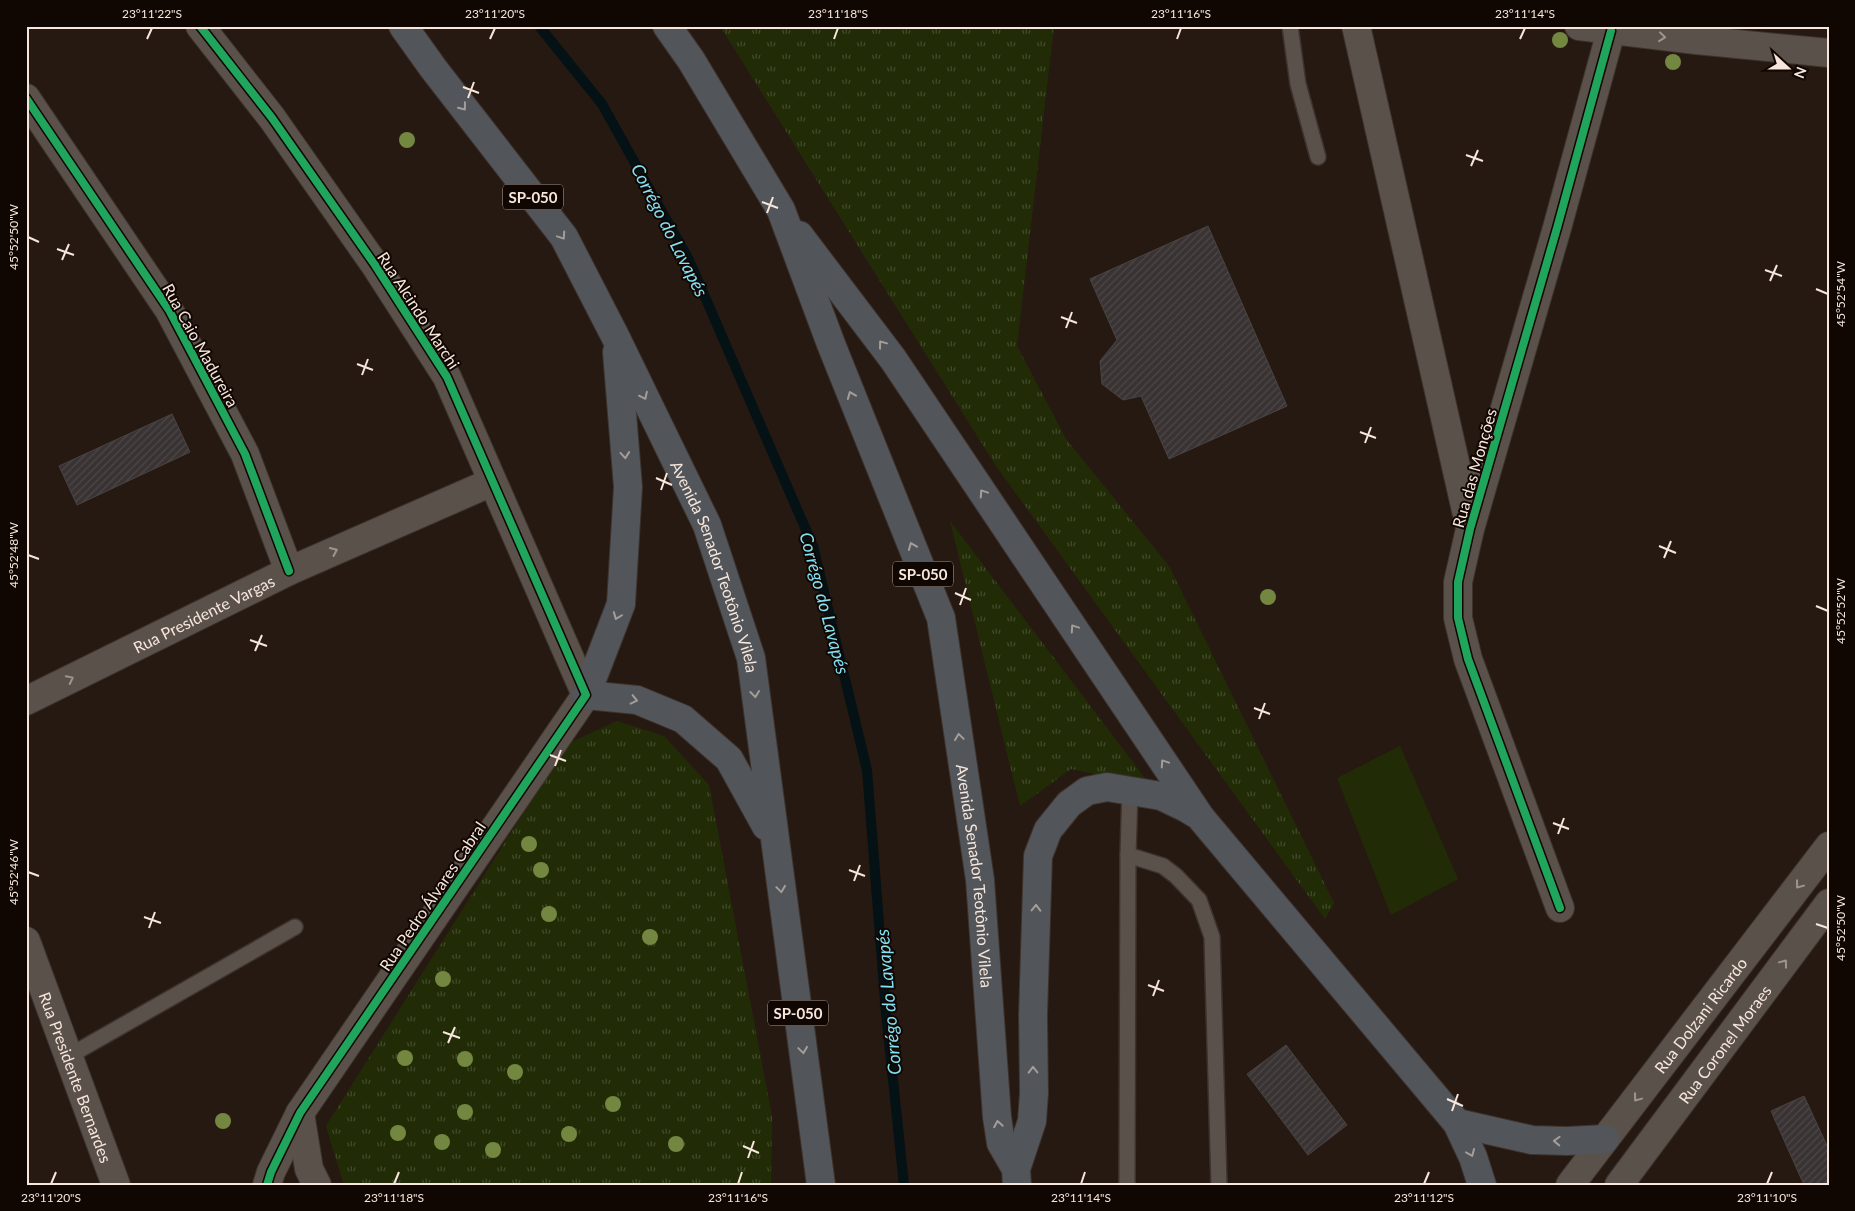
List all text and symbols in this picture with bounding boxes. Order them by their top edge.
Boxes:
text: 23°11'22"S [122,6,182,21]
text: 23°11'20"S [465,6,525,21]
text: 23°11'18"S [808,6,868,21]
text: 23°11'16"S [1151,6,1211,21]
text: 23°11'14"S [1495,6,1555,21]
one-way arrow [1658,31,1666,42]
north arrow [1762,42,1812,92]
text: N [1791,65,1810,81]
one-way arrow [458,101,466,110]
water label: Corrégo do Lavapés [627,160,713,300]
road number: SP-050 [503,184,563,210]
text: 45°52'50"W [6,203,21,270]
one-way arrow [556,230,566,239]
street label: Rua Alcindo Marchi [374,248,464,372]
text: 45°52'54"W [1833,260,1848,327]
street label: Rua Caio Madureira [159,280,243,410]
one-way arrow [879,340,888,350]
one-way arrow [638,391,648,400]
one-way arrow [847,391,858,400]
street label: Rua das Monções [1448,406,1500,530]
one-way arrow [619,451,630,459]
street label: Avenida Senador Teotônio Vilela [668,457,762,674]
one-way arrow [980,489,989,499]
text: 45°52'48"W [6,521,21,588]
water label: Corrégo do Lavapés [795,529,855,677]
one-way arrow [908,542,918,551]
one-way arrow [329,547,338,558]
road number: SP-050 [893,562,953,586]
street label: Rua Presidente Vargas [130,570,277,656]
text: 45°52'52"W [1833,577,1848,644]
one-way arrow [612,611,623,620]
one-way arrow [1070,624,1080,633]
one-way arrow [65,675,74,685]
one-way arrow [749,691,760,699]
one-way arrow [630,694,639,705]
one-way arrow [954,732,964,741]
one-way arrow [1161,759,1170,769]
street label: Avenida Senador Teotônio Vilela [953,762,997,988]
street label: Rua Pedro Álvares Cabral [375,818,489,974]
text: 45°52'46"W [6,838,21,905]
one-way arrow [1796,879,1805,889]
one-way arrow [775,885,785,893]
text: 45°52'50"W [1833,894,1848,961]
one-way arrow [1030,903,1041,911]
water label: Corrégo do Lavapés [871,928,905,1076]
street label: Rua Dolzani Ricardo [1650,953,1750,1077]
one-way arrow [1778,959,1787,969]
street label: Rua Coronel Moraes [1674,981,1774,1107]
street label: Rua Presidente Bernardes [36,989,116,1165]
road number: SP-050 [768,1000,828,1026]
one-way arrow [797,1046,807,1054]
one-way arrow [1028,1066,1039,1074]
one-way arrow [1634,1092,1643,1102]
one-way arrow [994,1120,1004,1129]
one-way arrow [1552,1136,1560,1146]
one-way arrow [1464,1148,1475,1157]
text: 23°11'20"S [21,1190,81,1205]
text: 23°11'18"S [364,1190,424,1205]
text: 23°11'16"S [708,1190,768,1205]
text: 23°11'14"S [1051,1190,1111,1205]
text: 23°11'12"S [1394,1190,1454,1205]
text: 23°11'10"S [1737,1190,1797,1205]

